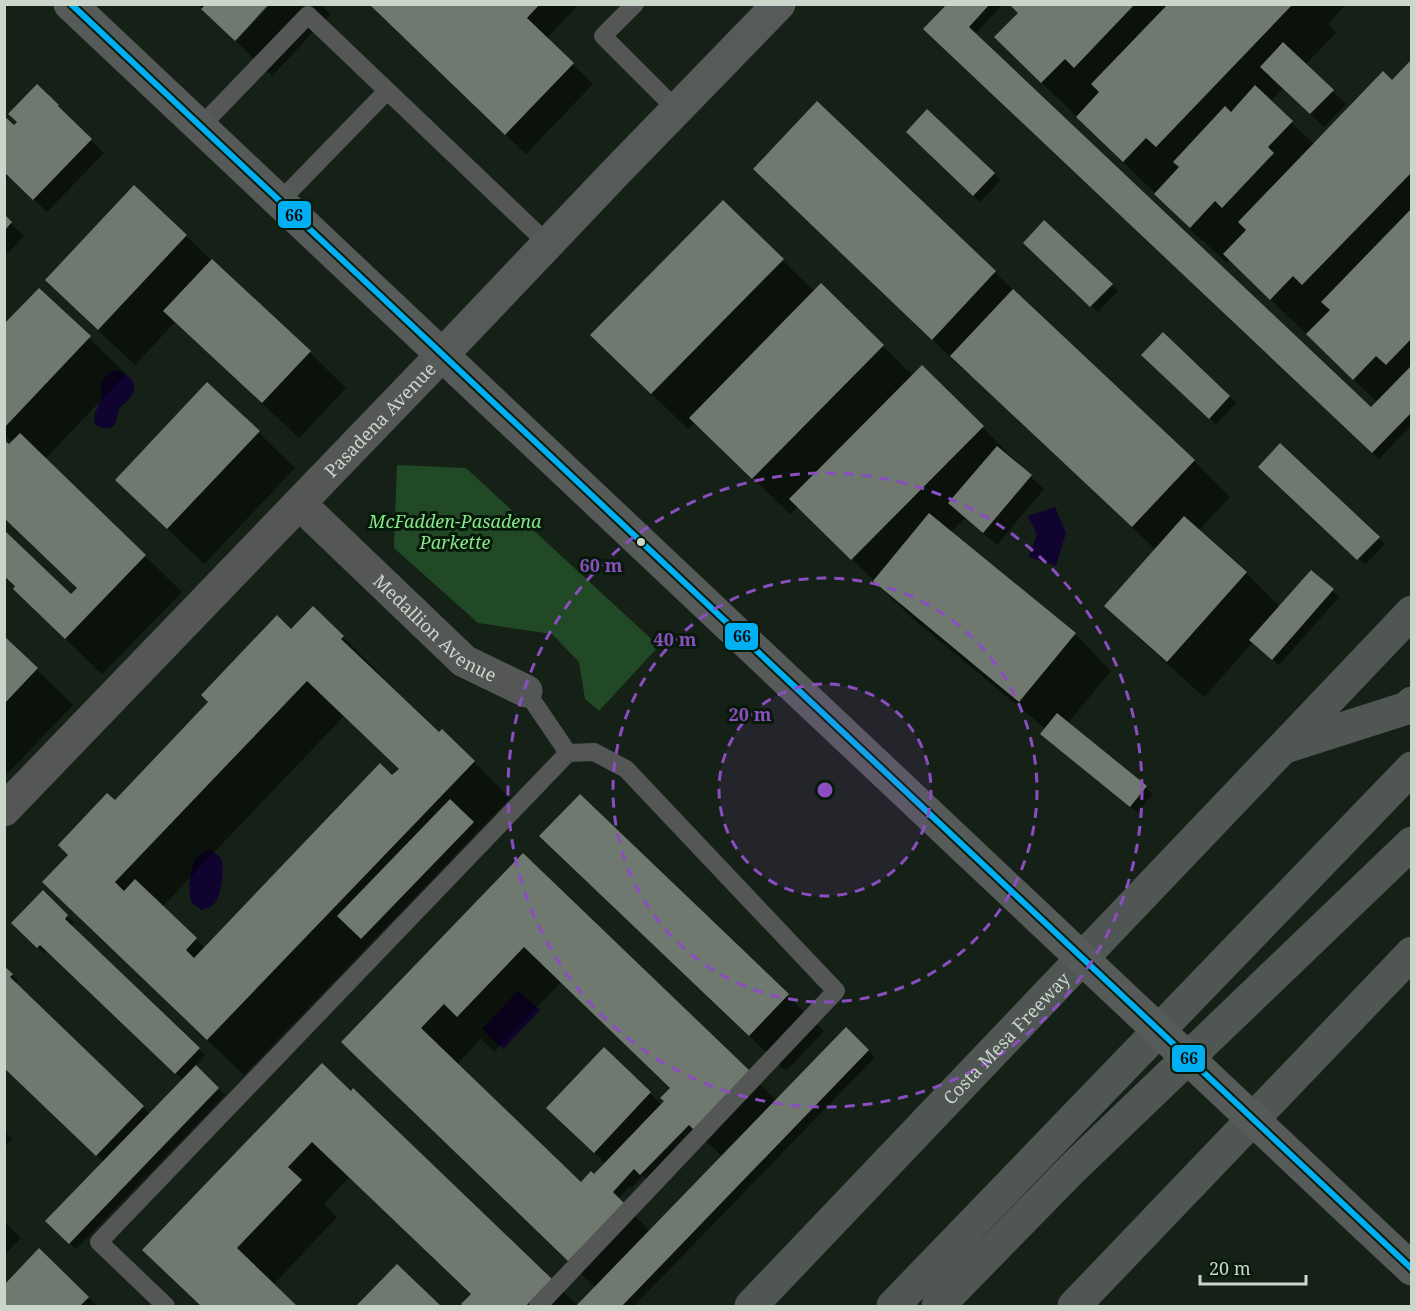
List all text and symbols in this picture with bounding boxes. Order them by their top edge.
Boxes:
line badge: 66 [277,200,312,229]
text: 66 [285,204,303,226]
street label: Pasadena Avenue [319,357,441,482]
park label: McFadden-Pasadena Parkette [368,509,542,554]
unlabelled marker [635,536,647,548]
text: 60 m [580,553,623,577]
street label: Medallion Avenue [368,569,501,687]
line badge: 66 [724,622,759,651]
text: 66 [733,625,751,647]
text: 40 m [654,627,697,651]
text: 20 m [729,702,772,726]
centre of rings [815,780,835,800]
street label: Costa Mesa Freeway [937,966,1075,1109]
line badge: 66 [1171,1044,1206,1073]
text: 66 [1180,1047,1198,1069]
scale bar [1200,1248,1306,1286]
text: 20 m [1209,1256,1251,1280]

